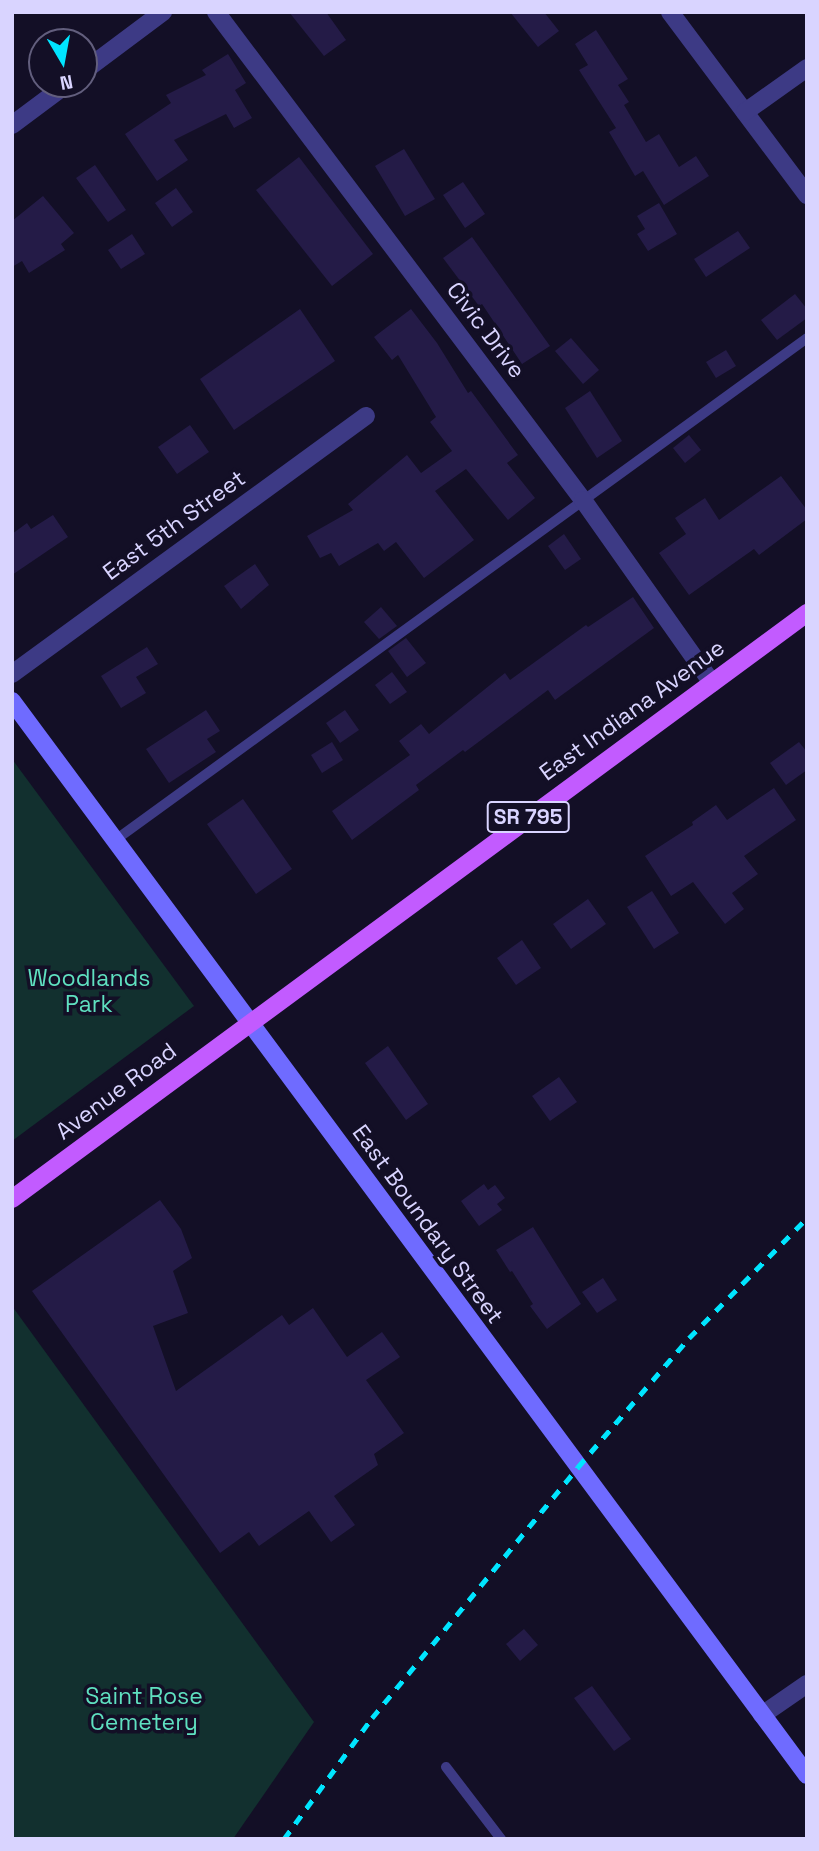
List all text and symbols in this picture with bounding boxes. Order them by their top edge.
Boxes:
north arrow [28,28,98,98]
text: N [58,69,75,96]
street label: Civic Drive [441,276,531,384]
street label: East 5th Street [97,464,251,586]
street label: East Indiana Avenue [534,634,730,786]
road number: SR 795 [486,800,570,834]
park label: Woodlands Park [28,964,150,1018]
street label: Avenue Road [50,1037,182,1145]
street label: East Boundary Street [347,1119,509,1329]
park label: Saint Rose Cemetery [85,1682,203,1736]

